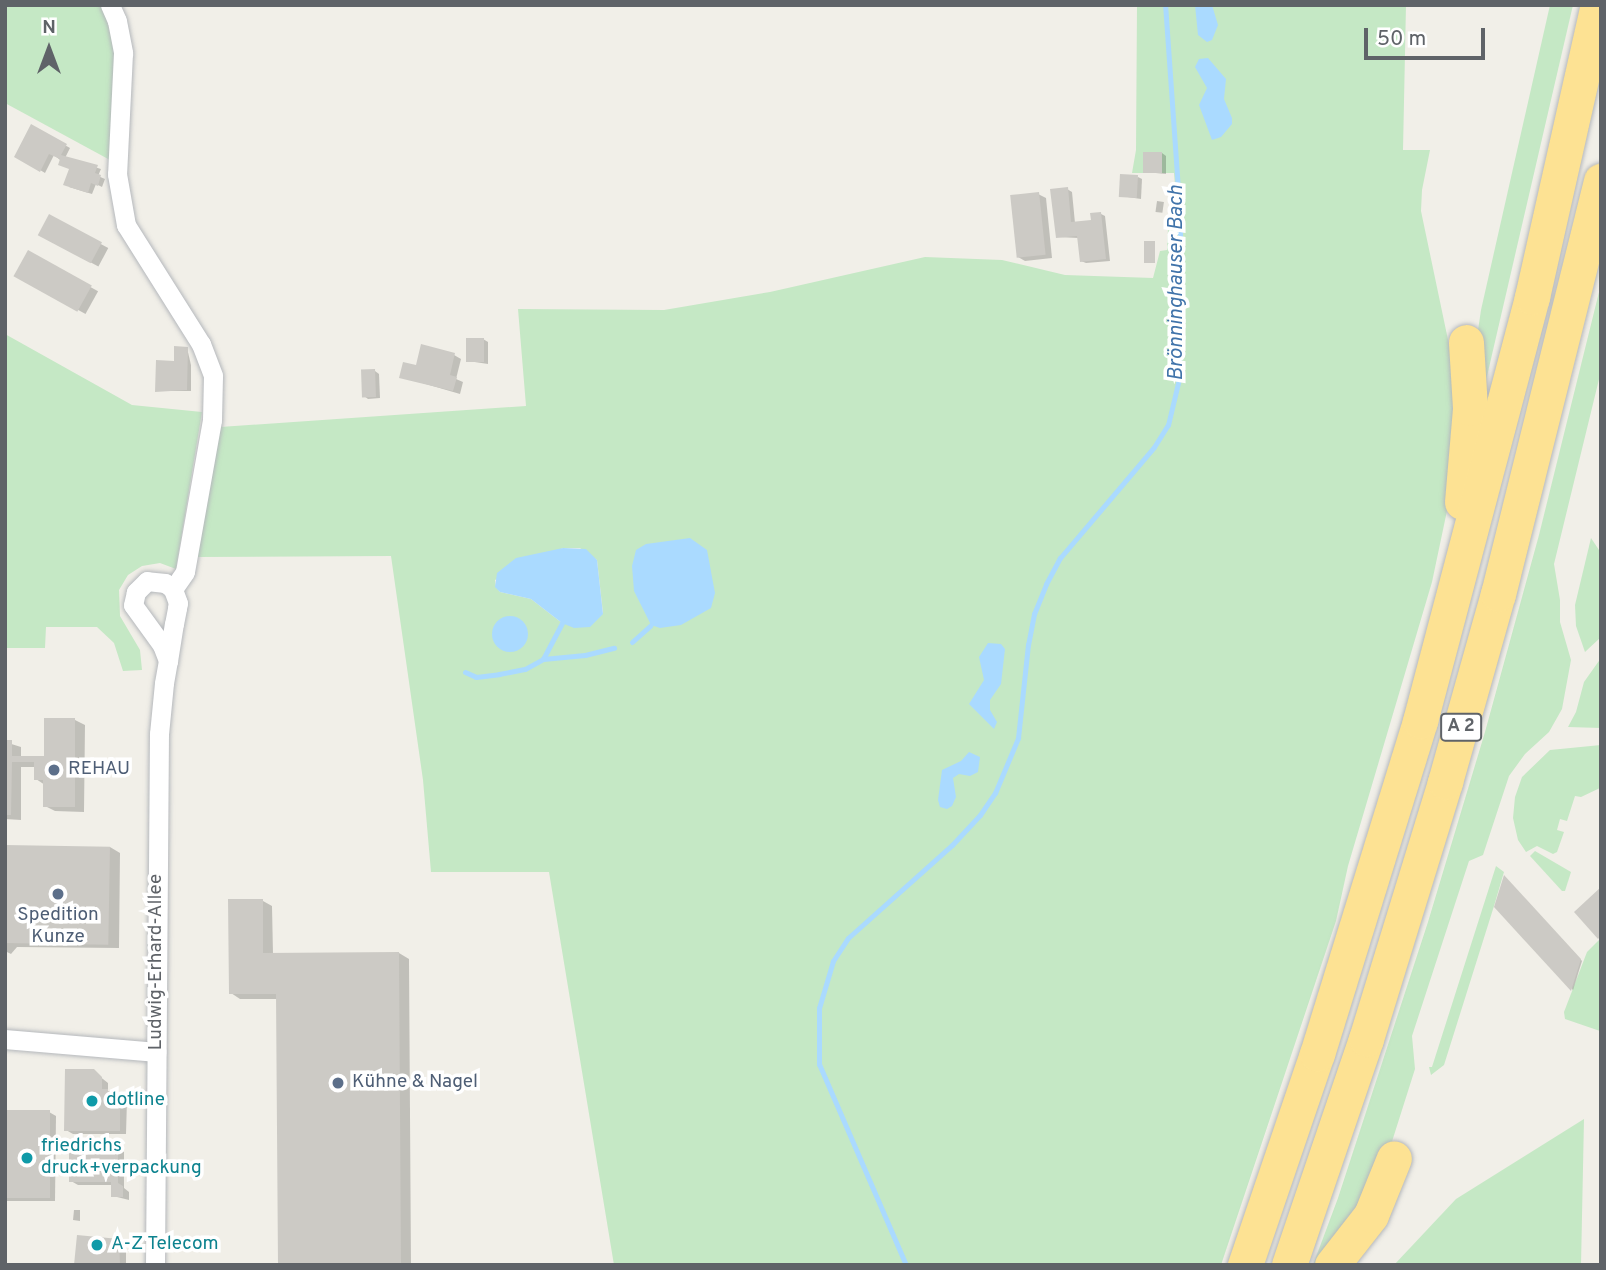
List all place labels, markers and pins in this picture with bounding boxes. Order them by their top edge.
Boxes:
place label: REHAU [68,759,130,781]
marker: REHAU [46,762,62,778]
marker: Spedition Kunze [50,886,66,902]
place label: Spedition Kunze [17,905,99,949]
place label: Kühne & Nagel [352,1072,478,1094]
marker: Kühne & Nagel [330,1075,346,1091]
place label: dotline [106,1090,165,1112]
marker: dotline [84,1093,100,1109]
place label: friedrichs druck+verpackung [41,1136,202,1180]
marker: friedrichs druck+verpackung [19,1150,35,1166]
place label: A-Z Telecom [111,1234,219,1256]
marker: A-Z Telecom [89,1237,105,1253]

